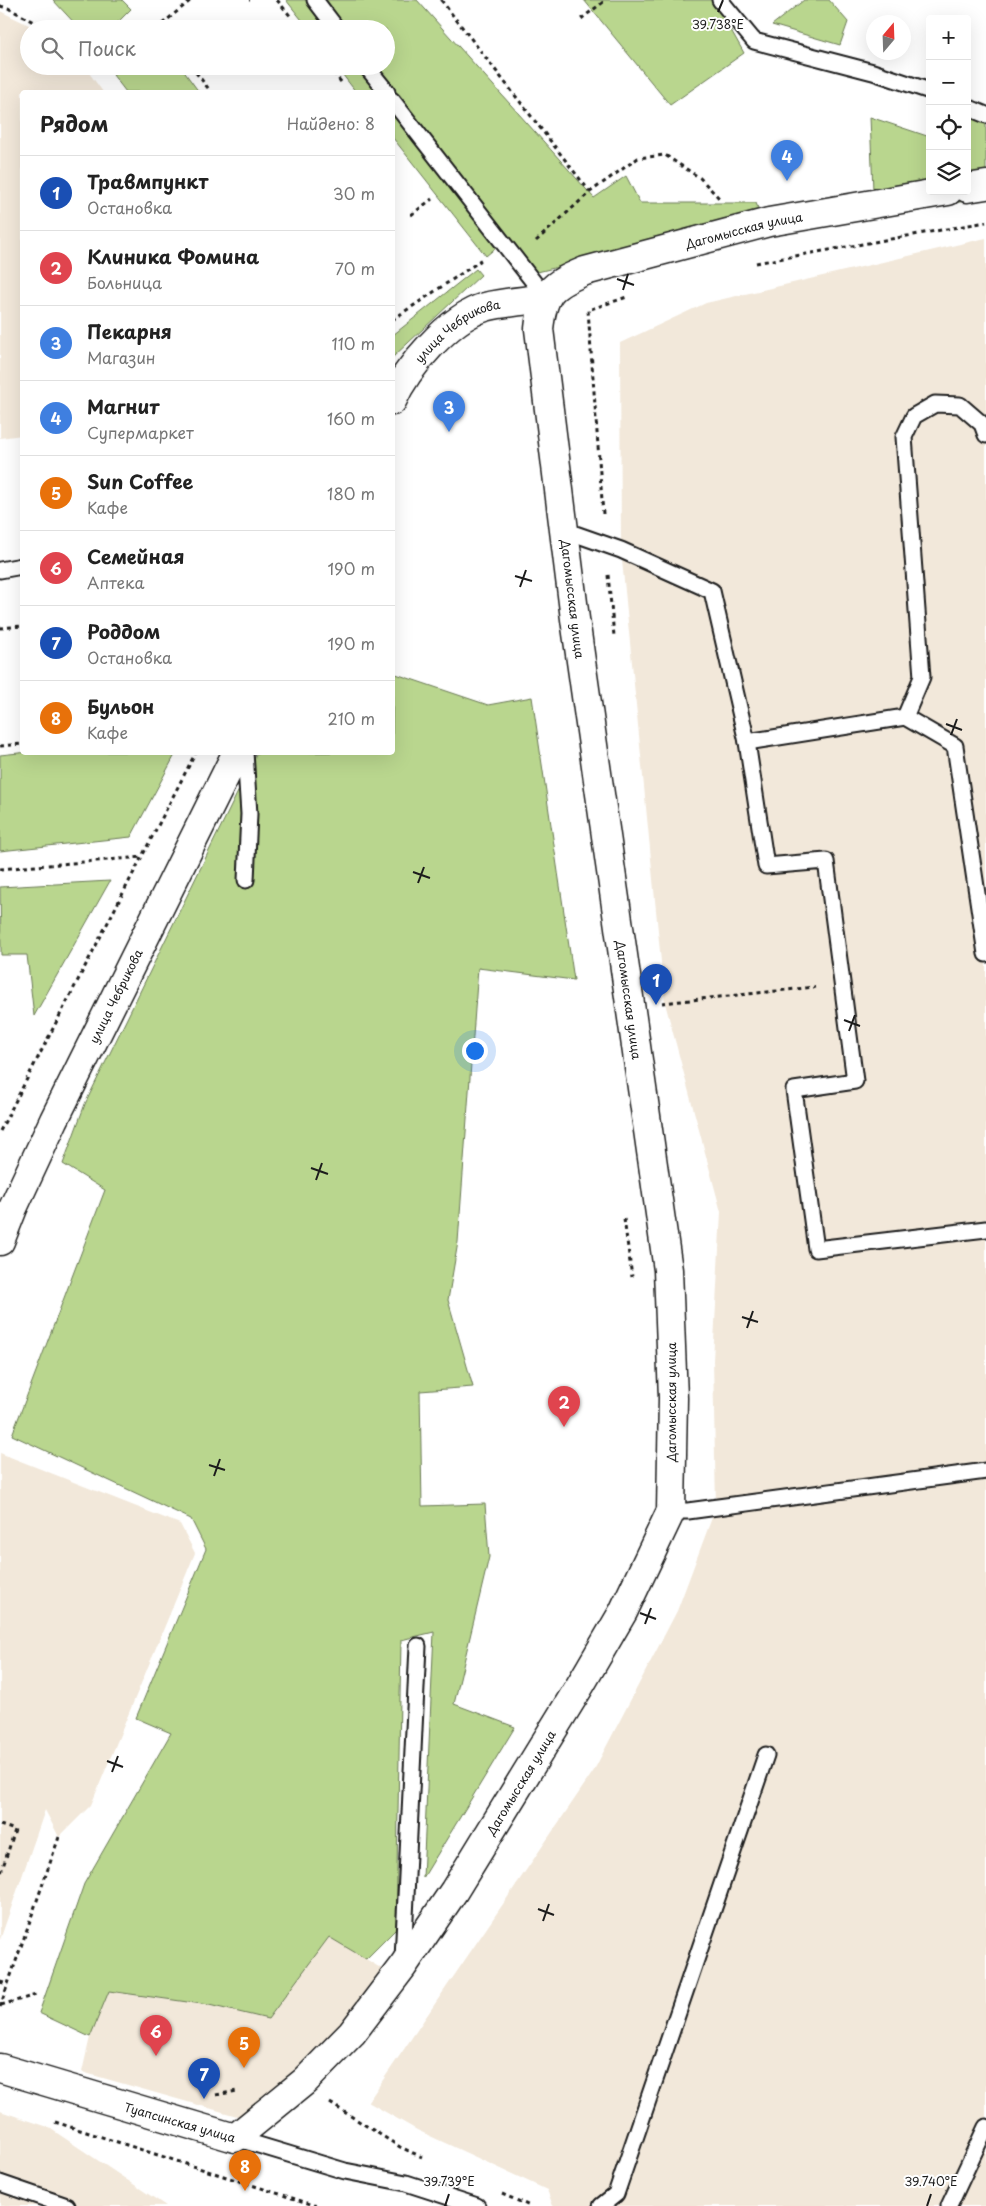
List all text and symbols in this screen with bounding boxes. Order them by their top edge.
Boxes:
text: 39.738°E [692,15,744,33]
north arrow [866,15,911,60]
map controls [926,15,971,195]
button: + [926,15,971,60]
search box [20,20,395,75]
icon: search [38,34,66,62]
text: Поиск [78,34,136,62]
button: − [926,60,971,105]
button: locate [926,105,971,150]
text: Рядом [40,107,108,139]
text: Найдено: 8 [287,111,375,135]
pin: 4 [771,140,803,181]
button: layers [926,150,971,195]
text: Травмпункт [87,167,208,195]
text: 1 [52,181,60,205]
text: 30 m [333,181,375,205]
text: Остановка [87,195,172,219]
street label: Дагомысская улица [683,207,804,253]
text: Клиника Фомина [87,242,259,270]
text: 2 [50,256,62,280]
text: 70 m [335,256,375,280]
text: Больница [87,270,162,294]
street label: улица Чебрикова [410,295,502,367]
text: Пекарня [87,317,172,345]
text: 3 [51,331,61,355]
text: 110 m [332,331,375,355]
text: Магазин [87,345,156,369]
pin: 3 [433,391,465,432]
text: Магнит [87,392,159,420]
text: 4 [51,406,61,430]
text: 160 m [327,406,375,430]
text: Супермаркет [87,420,194,444]
text: Sun Coffee [87,467,193,495]
text: 5 [51,481,61,505]
text: 180 m [327,481,375,505]
text: Кафе [87,495,128,519]
street label: Дагомысская улица [557,537,589,660]
text: Семейная [87,542,185,570]
text: 6 [50,556,62,580]
text: 190 m [327,556,375,580]
text: Аптека [87,570,144,594]
text: Роддом [87,617,160,645]
text: 7 [51,631,61,655]
text: 190 m [327,631,375,655]
text: Остановка [87,645,172,669]
text: Бульон [87,692,154,720]
text: 8 [51,706,61,730]
text: 210 m [327,706,375,730]
text: Кафе [87,720,128,744]
street label: Дагомысская улица [612,938,646,1061]
street label: улица Чебрикова [85,945,147,1046]
pin: 1 [640,964,672,1005]
your location [462,1038,488,1064]
street label: Дагомысская улица [662,1342,680,1463]
pin: 2 [548,1386,580,1427]
street label: Дагомысская улица [481,1726,560,1839]
pin: 6 [140,2015,172,2056]
pin: 5 [228,2027,260,2068]
pin: 7 [188,2058,220,2099]
street label: Туапсинская улица [122,2097,238,2147]
pin: 8 [229,2150,261,2191]
text: 39.739°E [423,2172,475,2190]
text: 39.740°E [904,2172,958,2190]

